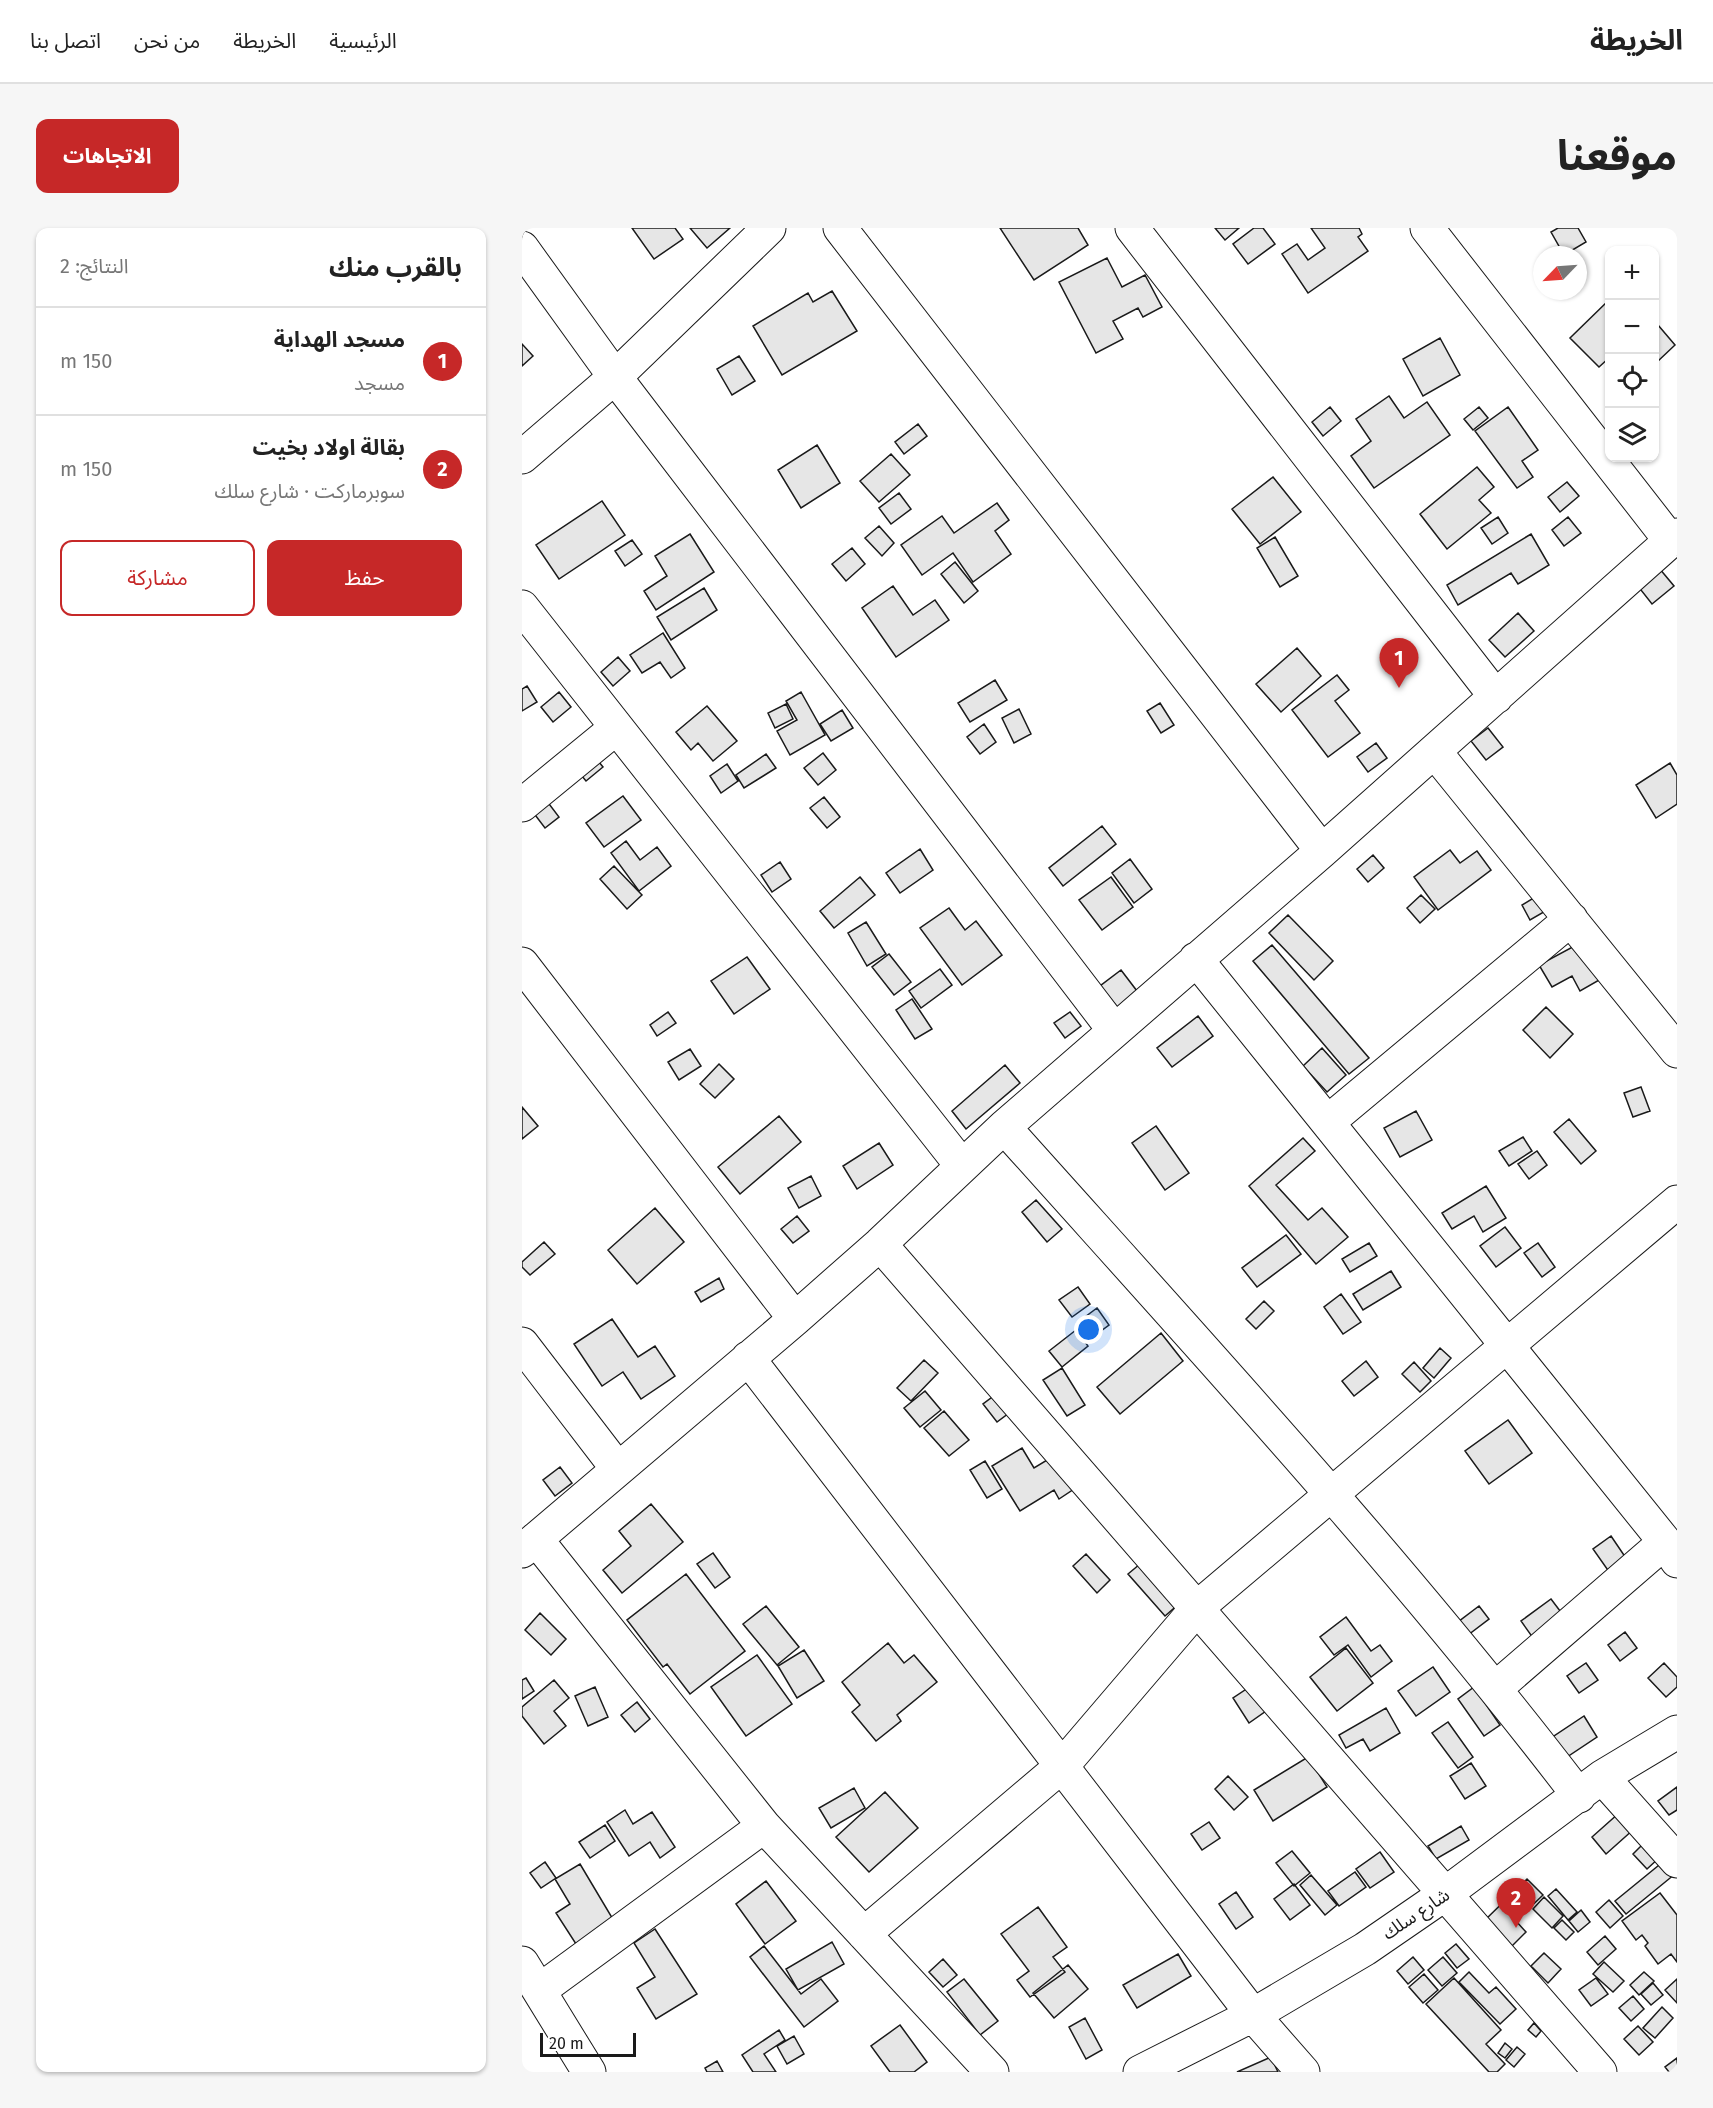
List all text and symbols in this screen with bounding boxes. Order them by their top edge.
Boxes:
text: الخريطة [1590,24,1683,57]
text: اتصل بنا [30,28,101,54]
text: من نحن [134,28,200,54]
text: الخريطة [233,28,296,54]
text: الرئيسية [329,28,397,54]
button: الاتجاهات [36,119,179,193]
text: موقعنا [1557,131,1677,181]
north arrow [1533,246,1587,300]
map controls [1605,246,1659,462]
button: + [1605,246,1659,300]
text: بالقرب منك [329,252,462,283]
text: النتائج: 2 [60,254,128,278]
button: − [1605,300,1659,354]
text: مسجد الهداية [274,326,405,353]
text: 150 m [60,349,112,373]
text: 1 [438,349,447,373]
button: locate [1605,354,1659,408]
text: مسجد [354,371,405,395]
button: layers [1605,408,1659,462]
text: بقالة اولاد بخيت [252,434,405,461]
text: 150 m [60,457,112,481]
text: 2 [437,457,448,481]
text: سوبرماركت · شارع سلك [215,479,405,503]
button: مشاركة [60,540,255,616]
button: حفظ [267,540,462,616]
pin: 1 [1380,638,1418,688]
your location [1074,1315,1103,1344]
pin: 2 [1496,1878,1536,1928]
street label: شارع سلك [1378,1884,1455,1947]
scale bar [540,2030,636,2058]
text: 20 m [549,2034,584,2053]

